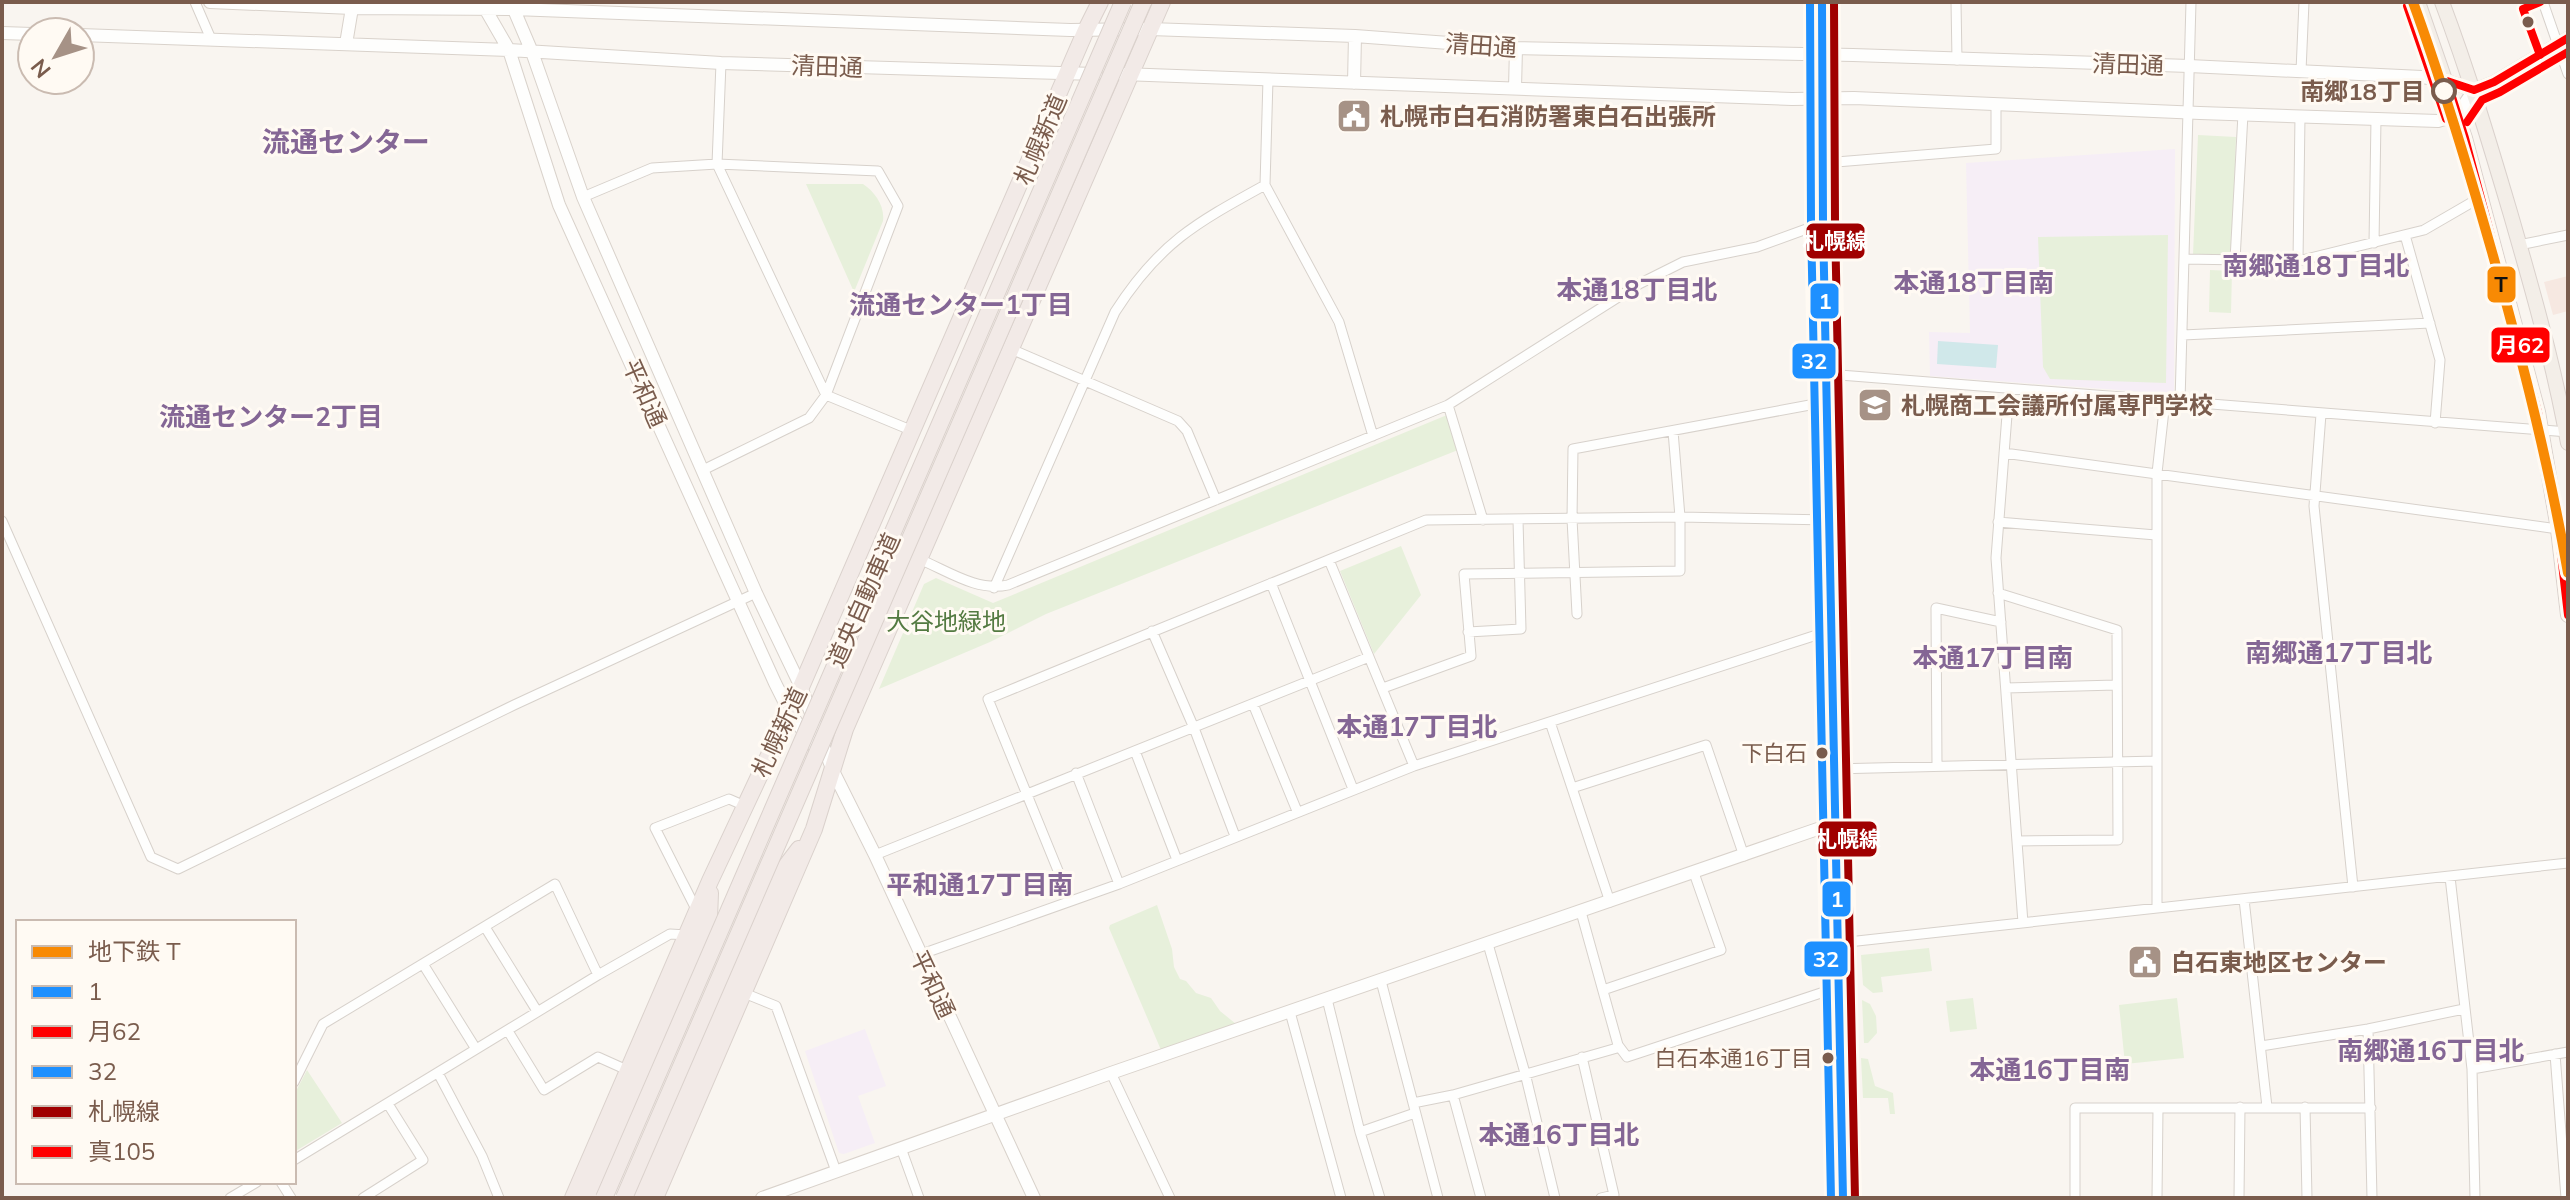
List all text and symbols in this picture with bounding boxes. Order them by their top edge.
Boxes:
unlabelled marker [2520,14,2536,30]
north arrow [16,16,96,96]
street label: 清田通 [1444,28,1518,62]
street label: 清田通 [2091,48,2165,80]
street label: 清田通 [790,50,864,82]
text: N [24,53,57,84]
place label: 南郷18丁目 [2300,76,2425,106]
marker: 南郷18丁目 [2432,79,2456,103]
street label: 札幌新道 [1007,89,1073,189]
public building icon: 札幌市白石消防署東白石出張所 [1335,97,1373,135]
place label: 札幌市白石消防署東白石出張所 [1380,101,1716,131]
district label: 流通センター [262,124,430,159]
line badge: 札幌線 [1805,222,1866,260]
text: 札幌線 [1802,227,1868,255]
district label: 南郷通18丁目北 [2222,249,2410,282]
line badge: T [2486,265,2517,304]
district label: 本通18丁目南 [1893,266,2055,299]
text: T [2494,270,2508,298]
district label: 本通18丁目北 [1556,273,1718,306]
line badge: 1 [1809,282,1840,320]
text: 1 [1818,287,1832,315]
district label: 流通センター1丁目 [849,288,1073,321]
line badge: 月62 [2490,326,2551,364]
text: 月62 [2496,331,2544,359]
line badge: 32 [1791,342,1837,380]
text: 32 [1801,347,1827,375]
street label: 平和通 [617,354,673,432]
school or university icon: 札幌商工会議所付属専門学校 [1856,386,1894,424]
place label: 札幌商工会議所付属専門学校 [1901,390,2213,420]
district label: 流通センター2丁目 [159,400,383,433]
street label: 道央自動車道 [820,528,906,672]
park label: 大谷地緑地 [886,606,1006,636]
district label: 南郷通17丁目北 [2245,636,2433,669]
district label: 本通17丁目南 [1912,641,2074,674]
street label: 札幌新道 [745,682,813,782]
district label: 本通17丁目北 [1336,710,1498,743]
place label: 下白石 [1741,739,1807,767]
marker: 下白石 [1814,745,1830,761]
line badge: 札幌線 [1817,820,1878,858]
text: 札幌線 [1815,825,1881,853]
district label: 平和通17丁目南 [886,868,1074,901]
line badge: 1 [1821,880,1852,918]
text: 1 [1830,885,1844,913]
legend [16,920,296,1184]
text: 地下鉄 T [88,936,181,966]
line badge: 32 [1803,940,1849,978]
public building icon: 白石東地区センター [2126,943,2164,981]
street label: 平和通 [904,945,962,1023]
text: 32 [1813,945,1839,973]
place label: 白石東地区センター [2171,947,2387,977]
text: 1 [88,976,102,1006]
text: 月62 [88,1016,141,1046]
district label: 南郷通16丁目北 [2337,1034,2525,1067]
place label: 白石本通16丁目 [1655,1044,1813,1072]
marker: 白石本通16丁目 [1820,1050,1836,1066]
district label: 本通16丁目南 [1969,1053,2131,1086]
text: 32 [88,1056,117,1086]
text: 札幌線 [88,1096,160,1126]
district label: 本通16丁目北 [1478,1118,1640,1151]
text: 真105 [88,1136,155,1166]

